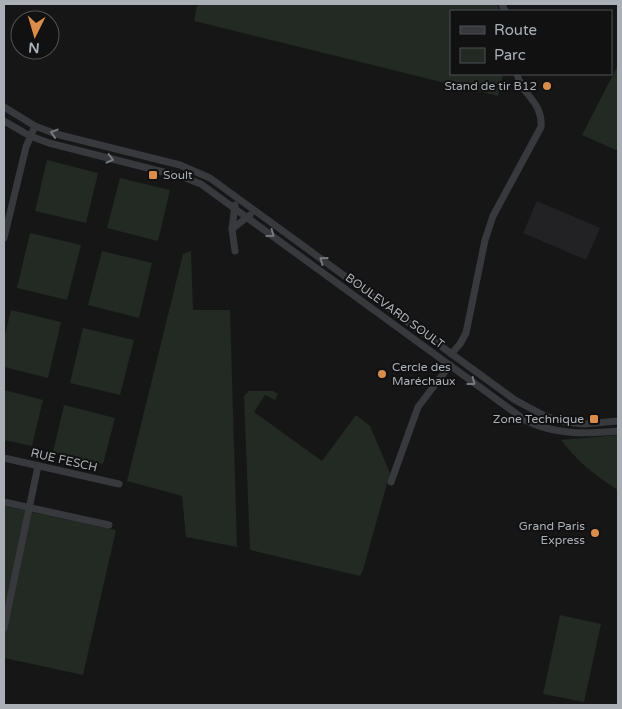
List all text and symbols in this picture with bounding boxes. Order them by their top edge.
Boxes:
north arrow [10,10,60,60]
legend [450,10,612,75]
text: Route [494,21,537,39]
text: N [28,38,40,56]
text: Parc [494,46,526,64]
place label: Stand de tir B12 [444,79,537,93]
marker: Stand de tir B12 [541,80,553,92]
one-way arrow [50,128,59,138]
one-way arrow [106,153,115,164]
place label: Soult [163,168,193,182]
marker: Soult [147,169,159,181]
one-way arrow [265,228,274,236]
one-way arrow [319,257,329,266]
street label: BOULEVARD SOULT [343,270,448,352]
place label: Cercle des Maréchaux [392,360,456,388]
marker: Cercle des Maréchaux [376,368,388,380]
one-way arrow [466,376,476,385]
place label: Zone Technique [493,412,584,426]
marker: Zone Technique [588,413,600,425]
street label: RUE FESCH [29,446,99,474]
place label: Grand Paris Express [519,519,585,547]
marker: Grand Paris Express [589,527,601,539]

